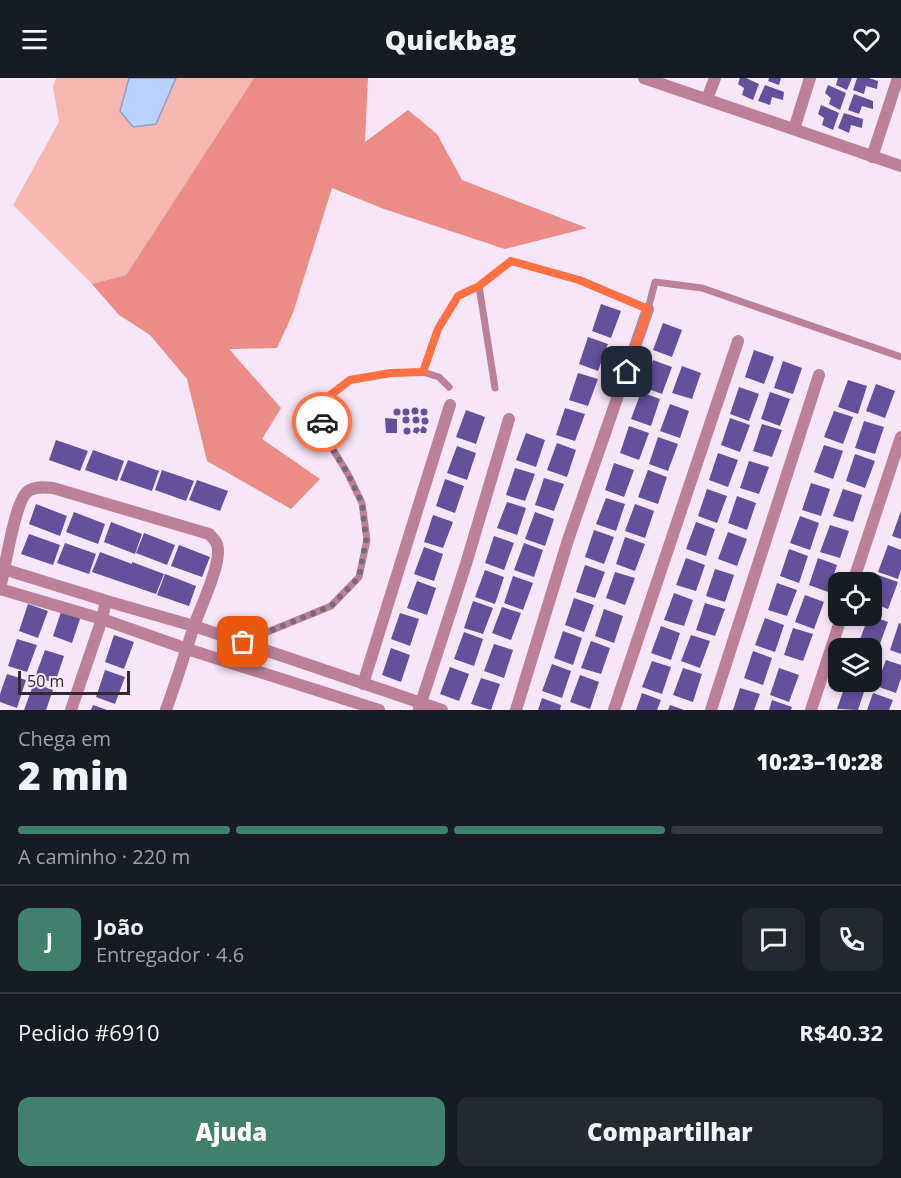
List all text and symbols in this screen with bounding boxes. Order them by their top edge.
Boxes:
text: Quickbag [385,21,516,58]
icon: menu [18,23,51,56]
icon: heart [850,23,883,56]
pin [601,346,652,397]
icon: home [610,355,643,388]
courier [292,392,352,452]
icon: car [306,406,339,439]
map controls [828,572,882,692]
button: locate [828,572,882,626]
pin [217,616,268,667]
icon: bag [226,625,259,658]
button: layers [828,638,882,692]
scale bar [18,668,130,696]
text: 50 m [27,670,64,692]
text: Chega em [18,725,111,752]
text: 10:23–10:28 [756,746,883,776]
text: 2 min [18,748,129,801]
text: A caminho · 220 m [18,843,190,870]
button: chat [742,908,805,971]
button: phone [820,908,883,971]
text: João [96,911,144,941]
text: J [46,924,53,954]
text: Entregador · 4.6 [96,941,244,968]
text: Pedido #6910 [18,1017,160,1047]
text: R$40.32 [799,1017,883,1047]
button: Ajuda [18,1097,445,1166]
button: Compartilhar [457,1097,883,1166]

